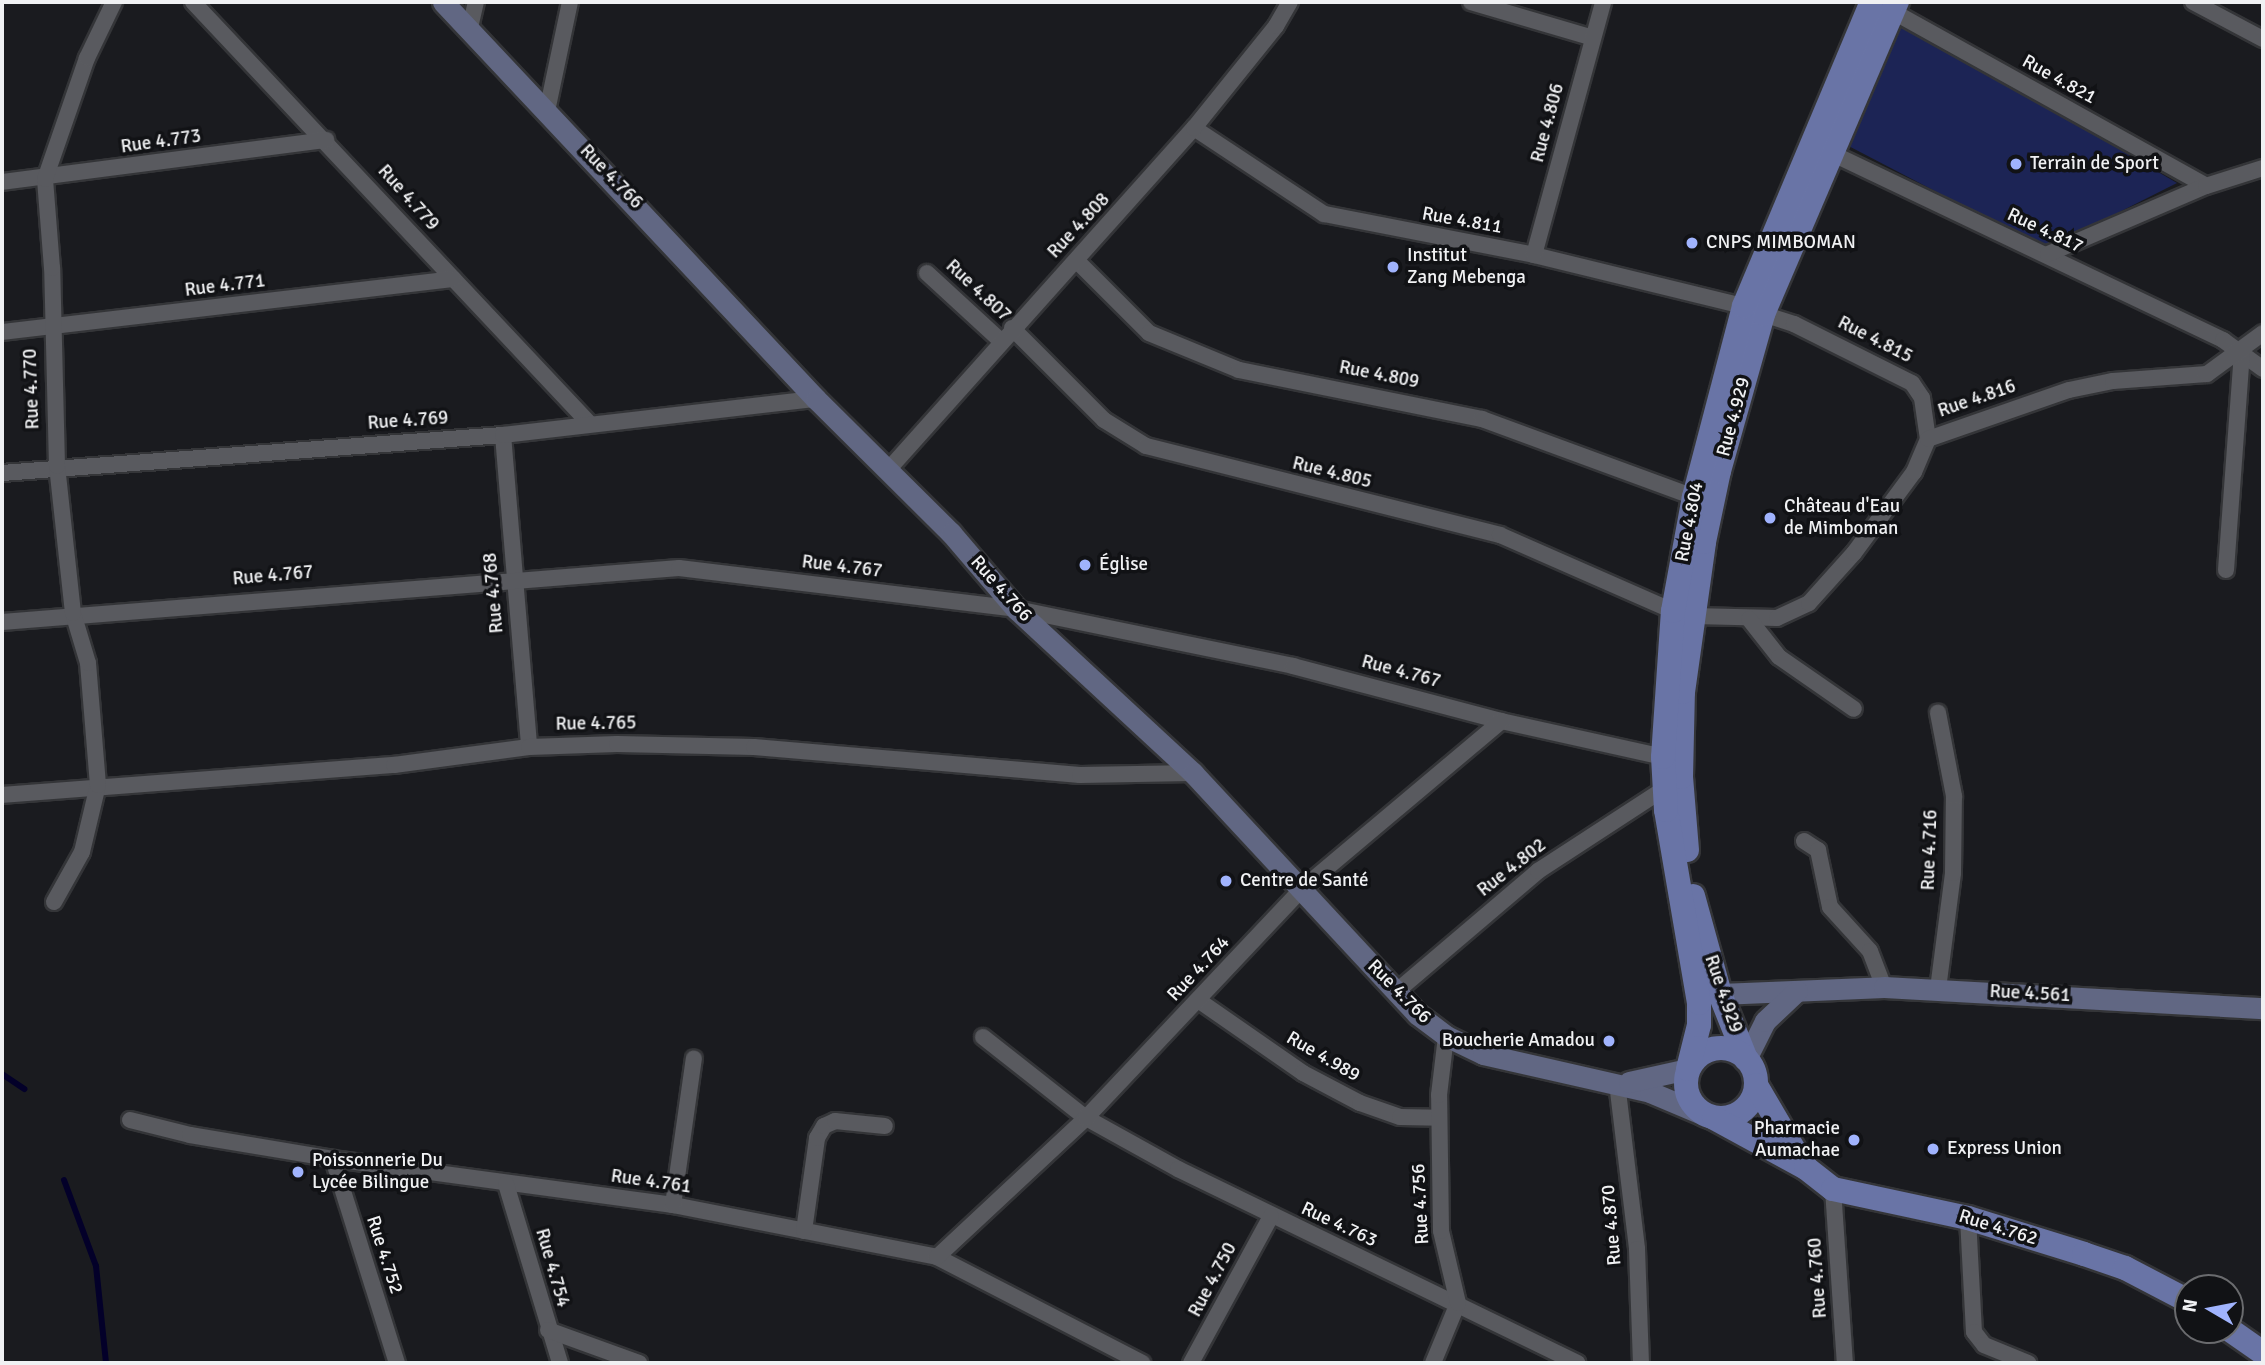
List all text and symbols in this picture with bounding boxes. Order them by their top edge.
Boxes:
street label: Rue 4.821 [2018,50,2100,110]
street label: Rue 4.806 [1526,81,1570,165]
street label: Rue 4.773 [119,125,203,159]
street label: Rue 4.766 [575,140,647,214]
place label: Terrain de Sport [2030,153,2159,175]
marker: Terrain de Sport [2008,156,2024,172]
street label: Rue 4.779 [372,160,444,236]
street label: Rue 4.808 [1043,189,1115,263]
street label: Rue 4.811 [1420,203,1504,239]
street label: Rue 4.817 [2003,204,2087,258]
place label: CNPS MIMBOMAN [1706,232,1856,254]
marker: CNPS MIMBOMAN [1684,235,1700,251]
place label: Institut Zang Mebenga [1407,245,1526,289]
street label: Rue 4.807 [941,255,1015,327]
marker: Institut Zang Mebenga [1385,259,1401,275]
street label: Rue 4.771 [183,270,267,302]
street label: Rue 4.815 [1834,311,1916,369]
street label: Rue 4.770 [19,348,45,430]
street label: Rue 4.809 [1337,356,1421,394]
street label: Rue 4.929 [1712,375,1756,459]
street label: Rue 4.816 [1935,375,2019,423]
street label: Rue 4.769 [367,407,449,435]
street label: Rue 4.805 [1290,452,1374,494]
street label: Rue 4.804 [1671,480,1709,564]
place label: Château d'Eau de Mimboman [1784,496,1900,540]
marker: Château d'Eau de Mimboman [1762,510,1778,526]
street label: Rue 4.767 [800,551,884,583]
street label: Rue 4.766 [965,551,1037,627]
street label: Rue 4.768 [479,552,509,634]
place label: Église [1099,554,1148,576]
marker: Église [1077,557,1093,573]
street label: Rue 4.767 [232,561,314,591]
street label: Rue 4.767 [1359,650,1443,694]
street label: Rue 4.765 [555,712,637,736]
street label: Rue 4.716 [1917,809,1943,891]
street label: Rue 4.802 [1473,834,1551,902]
place label: Centre de Santé [1240,870,1368,892]
marker: Centre de Santé [1218,873,1234,889]
street label: Rue 4.764 [1163,932,1235,1006]
street label: Rue 4.929 [1699,952,1747,1036]
street label: Rue 4.766 [1362,955,1436,1029]
street label: Rue 4.561 [1989,980,2071,1008]
street label: Rue 4.989 [1282,1027,1364,1087]
place label: Boucherie Amadou [1442,1030,1595,1052]
marker: Boucherie Amadou [1601,1033,1617,1049]
place label: Pharmacie Aumachae [1754,1118,1840,1162]
marker: Pharmacie Aumachae [1846,1132,1862,1148]
place label: Express Union [1947,1138,2062,1160]
marker: Express Union [1925,1141,1941,1157]
place label: Poissonnerie Du Lycée Bilingue [312,1150,443,1194]
street label: Rue 4.756 [1407,1163,1435,1245]
marker: Poissonnerie Du Lycée Bilingue [290,1164,306,1180]
street label: Rue 4.761 [609,1165,693,1199]
street label: Rue 4.870 [1597,1184,1627,1266]
street label: Rue 4.763 [1297,1198,1381,1252]
street label: Rue 4.762 [1956,1205,2040,1251]
street label: Rue 4.752 [361,1213,407,1297]
street label: Rue 4.754 [530,1226,574,1310]
street label: Rue 4.760 [1804,1237,1832,1319]
street label: Rue 4.750 [1184,1239,1242,1321]
north arrow [2174,1274,2244,1344]
text: N [2177,1297,2203,1314]

